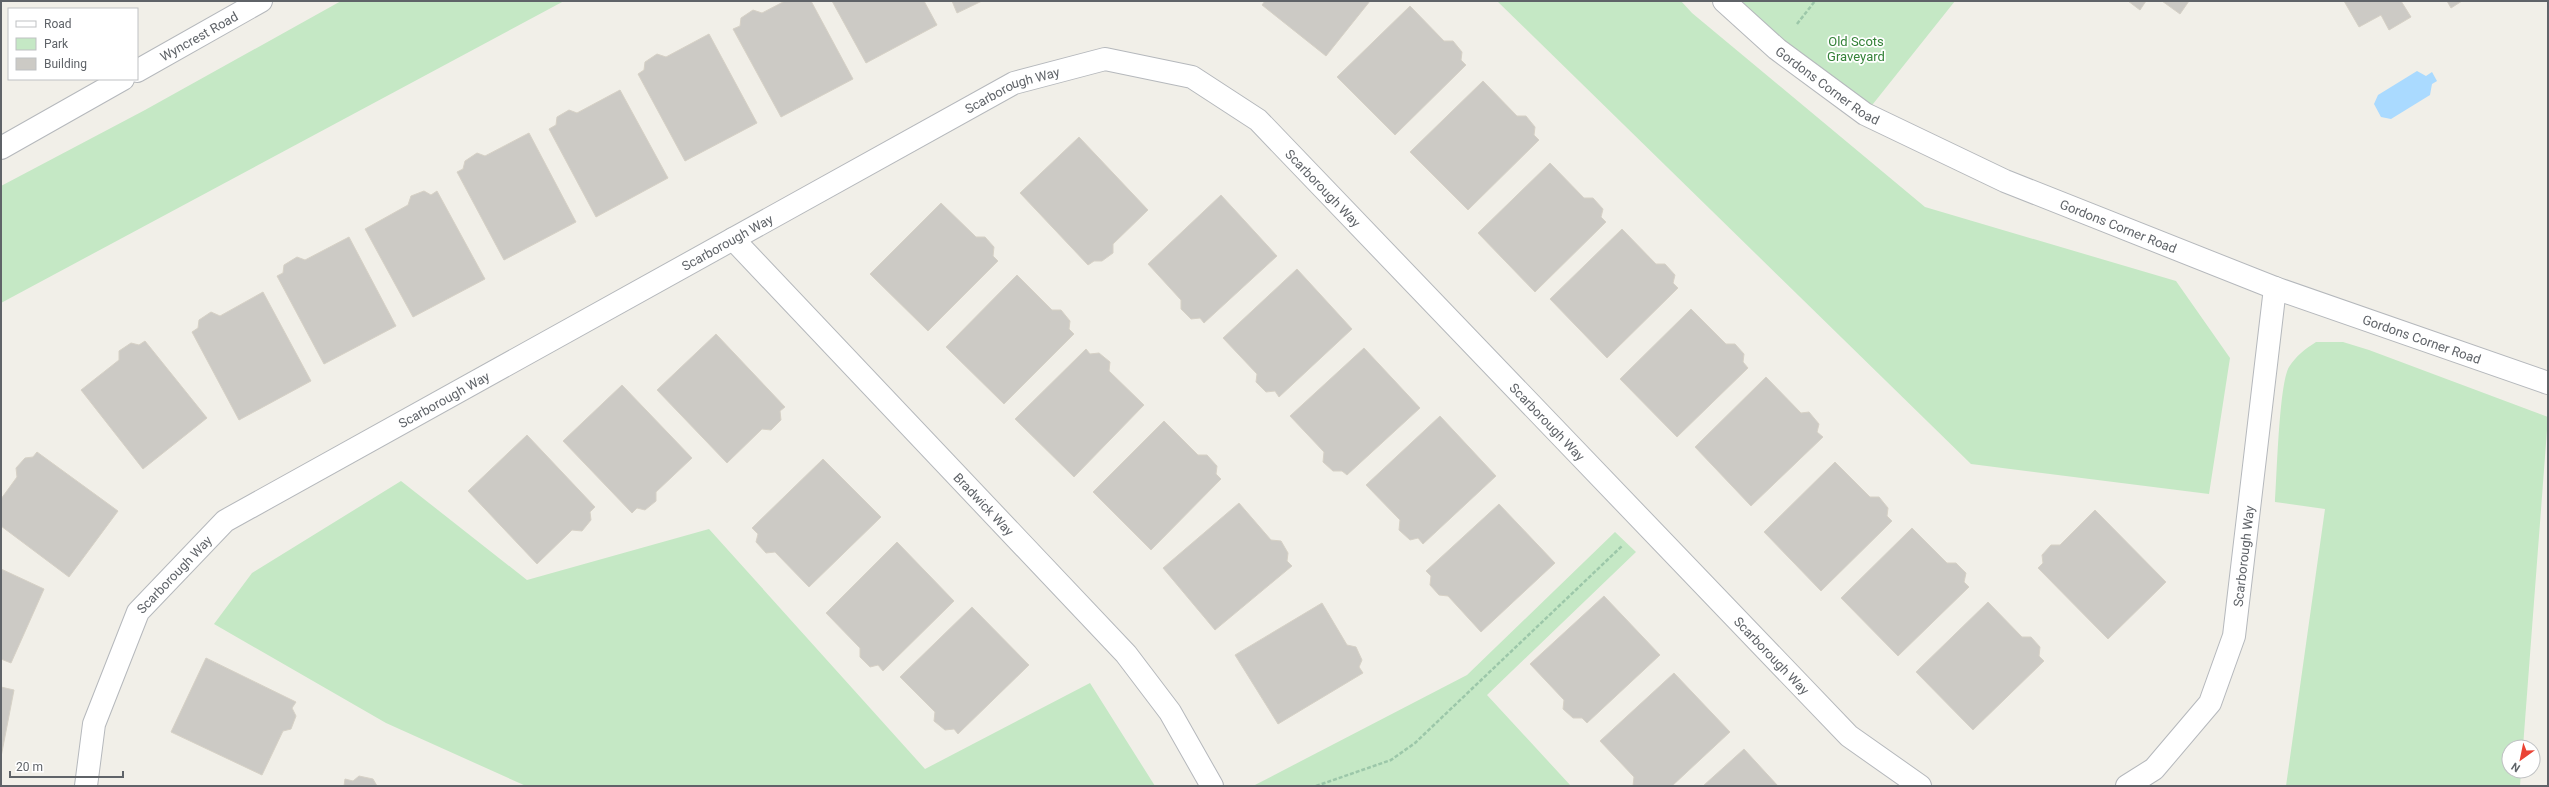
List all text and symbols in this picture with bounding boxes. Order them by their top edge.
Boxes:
legend [8,8,138,80]
street label: Wyncrest Road [158,9,241,64]
text: Road [44,17,72,31]
park label: Old Scots Graveyard [1827,34,1885,64]
text: Park [44,37,69,51]
street label: Gordons Corner Road [1772,44,1882,128]
text: Building [44,57,87,71]
street label: Scarborough Way [962,64,1061,117]
street label: Scarborough Way [1282,146,1363,230]
street label: Gordons Corner Road [2058,196,2179,256]
street label: Scarborough Way [679,211,775,274]
street label: Gordons Corner Road [2360,312,2483,367]
street label: Scarborough Way [396,369,492,431]
street label: Scarborough Way [1506,380,1588,464]
street label: Bradwick Way [950,470,1017,539]
street label: Scarborough Way [2230,505,2257,608]
street label: Scarborough Way [134,533,215,617]
street label: Scarborough Way [1731,614,1812,698]
north arrow [2501,739,2541,779]
scale bar [10,753,123,779]
text: N [2509,759,2523,775]
text: 20 m [16,760,43,774]

